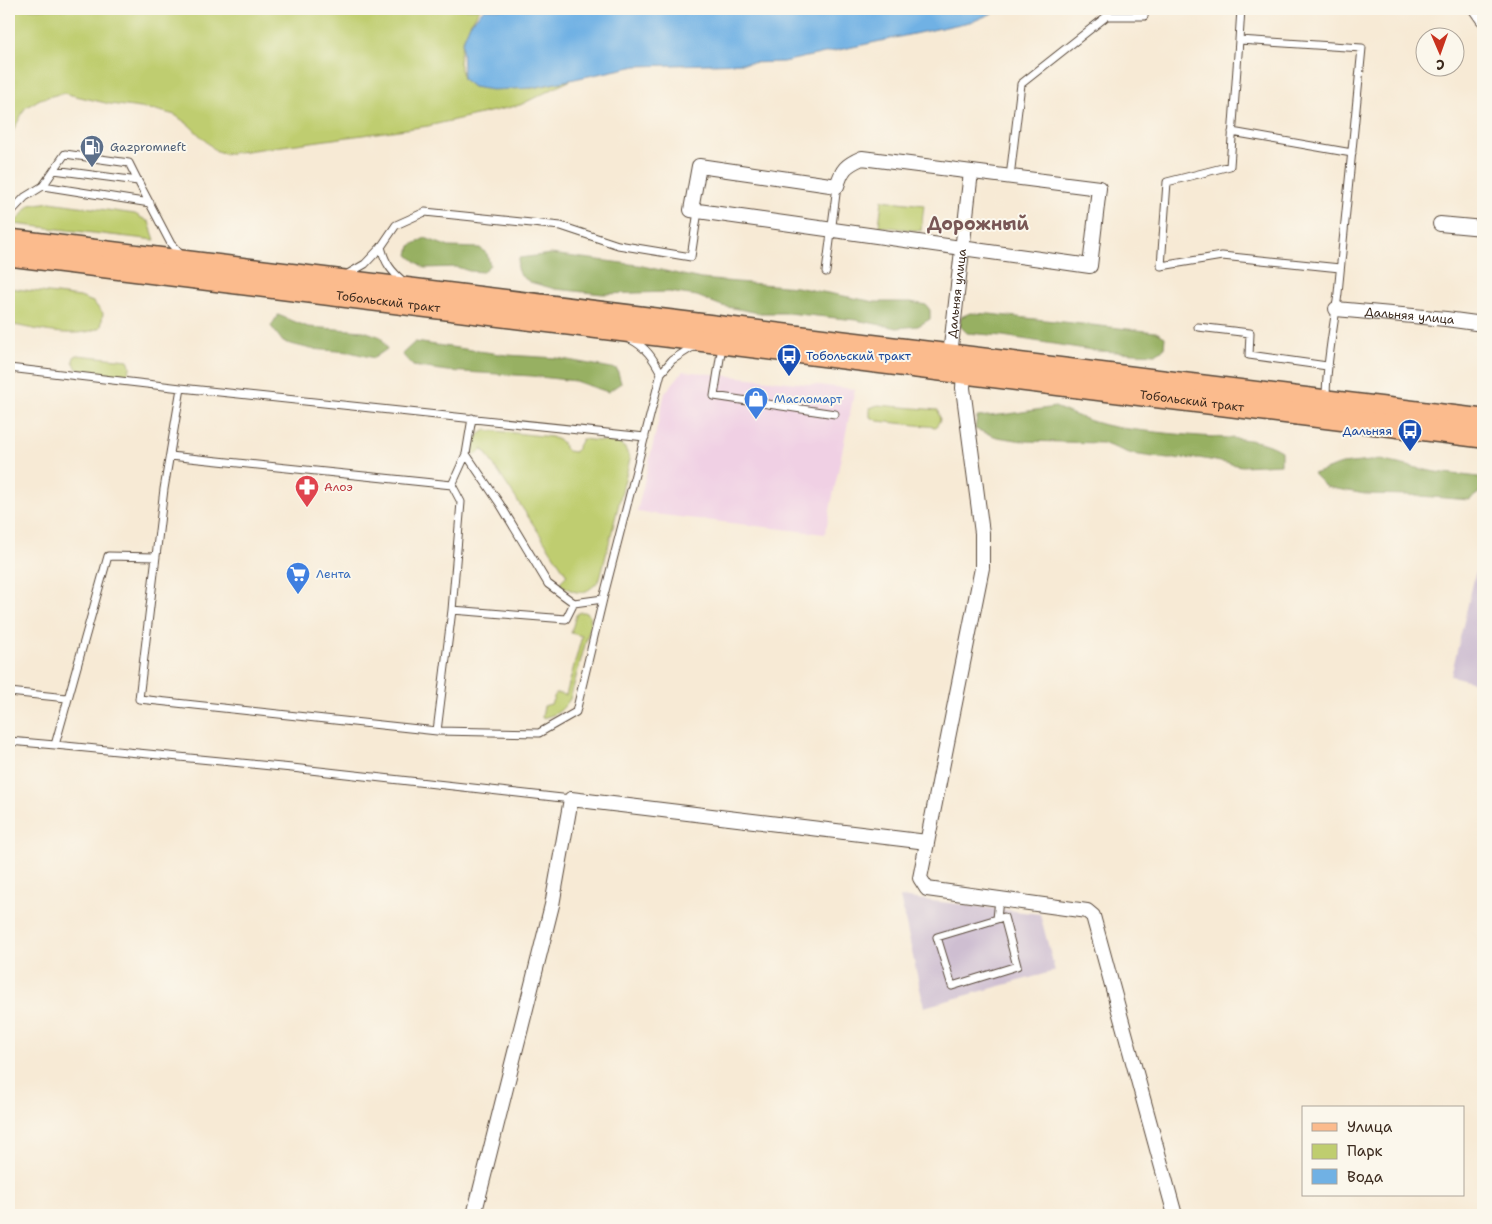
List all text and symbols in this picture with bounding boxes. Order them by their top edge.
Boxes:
north arrow [1414,28,1464,78]
text: С [1436,56,1445,74]
fuel station icon: Gazpromneft [79,134,105,168]
place label: Gazpromneft [110,139,186,155]
district label: Дорожный [927,212,1030,236]
street label: Дальняя улица [944,247,970,339]
street label: Тобольский тракт [335,287,442,316]
street label: Дальняя улица [1364,304,1456,328]
bus stop icon: Тобольский тракт [776,343,802,377]
place label: Тобольский тракт [806,348,912,364]
shop icon: Масломарт [743,386,769,420]
street label: Тобольский тракт [1139,387,1246,416]
place label: Масломарт [774,391,843,407]
bus stop icon: Дальняя [1397,418,1423,452]
place label: Дальняя [1343,423,1392,439]
pharmacy icon: Алоэ [294,474,320,508]
place label: Алоэ [324,479,353,495]
supermarket icon: Лента [285,561,311,595]
place label: Лента [316,566,351,582]
legend [1302,1106,1464,1196]
text: Улица [1347,1117,1393,1137]
text: Парк [1347,1141,1383,1161]
text: Вода [1347,1167,1384,1187]

